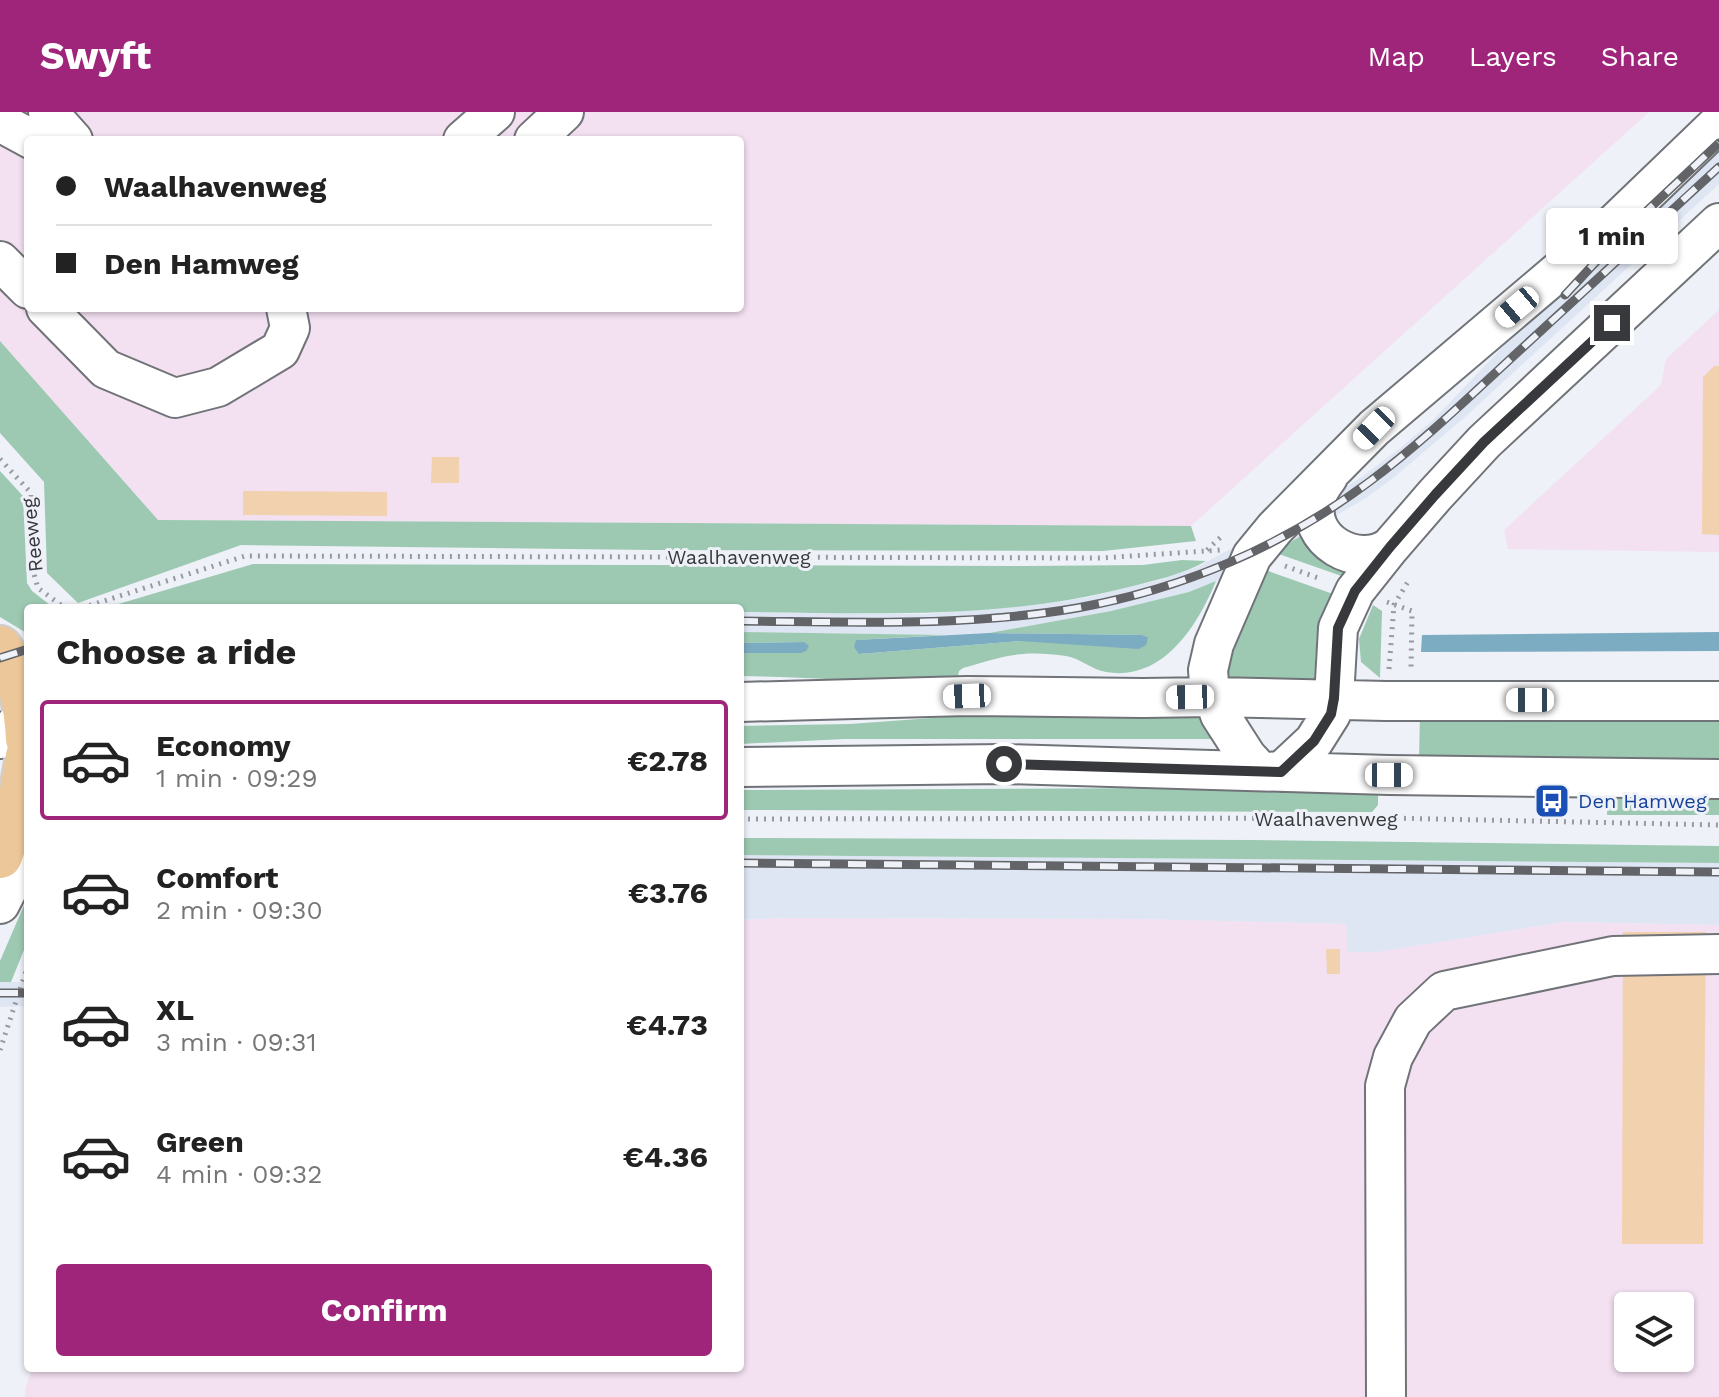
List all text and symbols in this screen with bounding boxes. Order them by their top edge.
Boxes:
text: Swyft [40,34,151,78]
text: Map [1368,40,1425,73]
text: Layers [1469,40,1557,73]
text: Share [1601,40,1679,73]
text: Waalhavenweg [104,169,326,204]
callout: 1 min [1546,207,1678,263]
text: 1 min [1579,221,1645,251]
text: Den Hamweg [104,246,299,281]
car [1491,282,1543,332]
route end [1594,305,1630,341]
car [1349,402,1399,454]
street label: Reeweg [16,496,48,573]
street label: Waalhavenweg [667,545,811,569]
text: Choose a ride [56,631,296,673]
car [943,683,991,709]
car [1166,685,1214,709]
car [1506,688,1554,712]
icon: car [60,724,132,796]
text: Economy [156,728,291,763]
text: €2.78 [627,743,708,778]
route start [986,746,1022,782]
text: 1 min · 09:29 [156,763,318,793]
car [1365,763,1413,787]
bus stop icon: Den Hamweg [1533,782,1571,820]
place label: Den Hamweg [1578,789,1707,813]
street label: Waalhavenweg [1254,807,1398,831]
icon: car [60,856,132,928]
text: Comfort [156,860,278,895]
text: €3.76 [628,875,708,910]
text: 2 min · 09:30 [156,895,323,925]
icon: car [60,988,132,1060]
text: XL [156,992,194,1027]
text: €4.73 [626,1007,708,1042]
text: 3 min · 09:31 [156,1027,317,1057]
icon: car [60,1120,132,1192]
text: Green [156,1124,244,1159]
text: €4.36 [623,1139,708,1174]
text: 4 min · 09:32 [156,1159,322,1189]
button: Confirm [56,1264,712,1356]
map controls [1614,1292,1694,1372]
button: layers [1614,1292,1694,1372]

